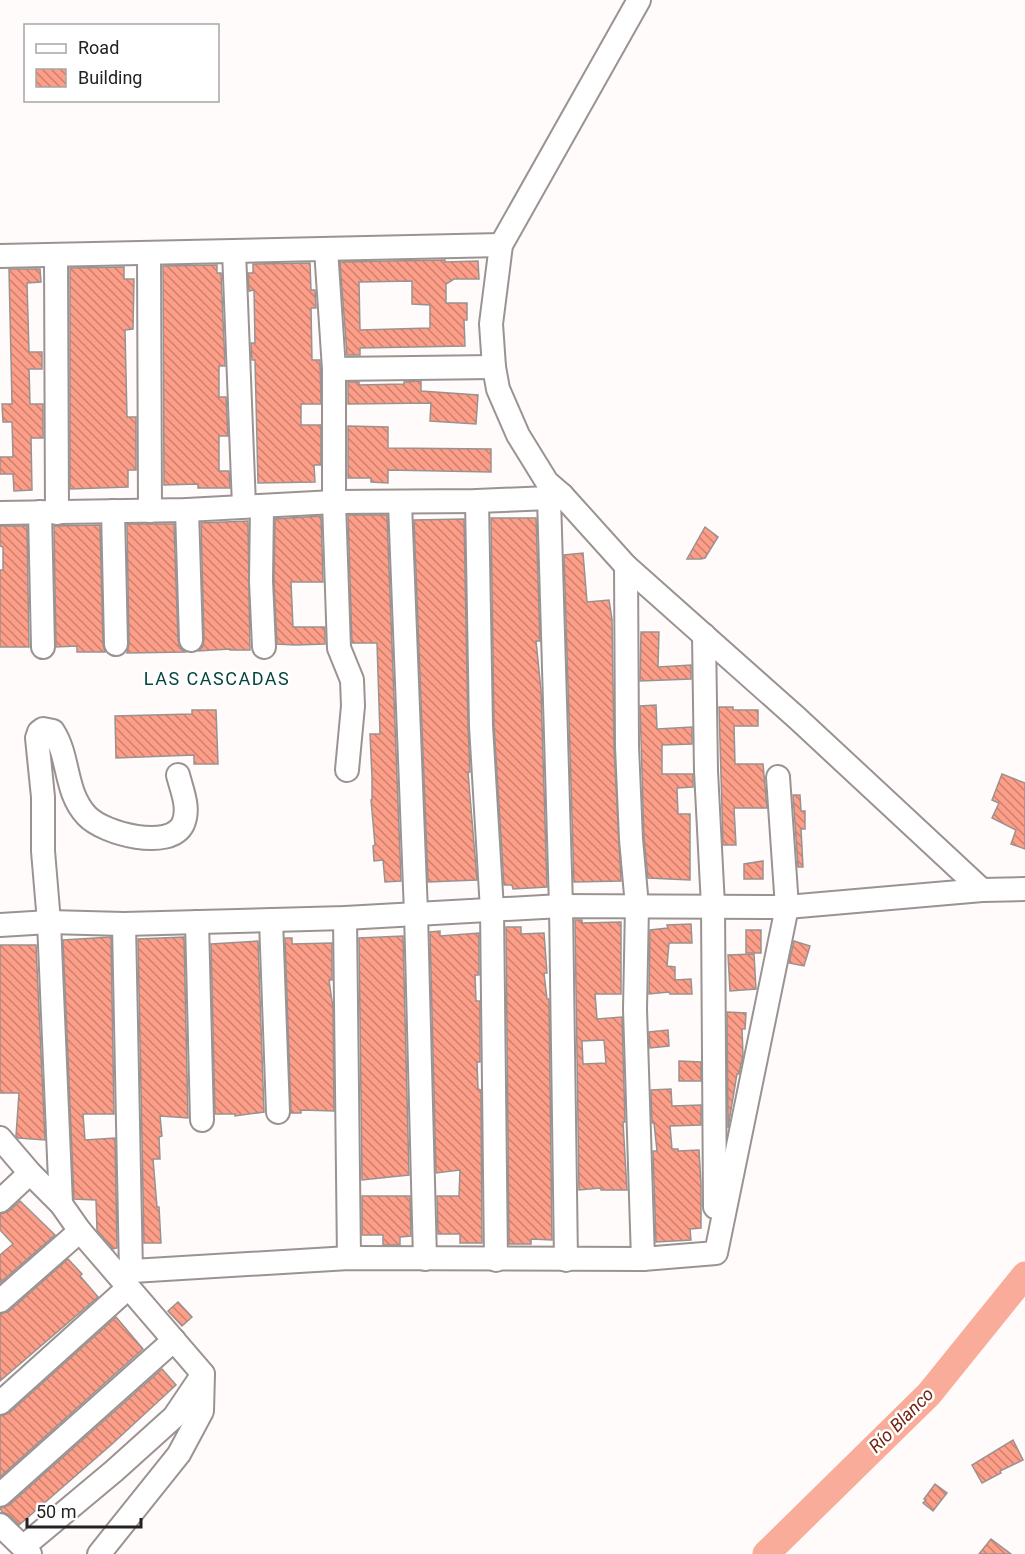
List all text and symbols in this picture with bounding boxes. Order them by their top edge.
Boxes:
legend [24,24,219,102]
text: Road [78,37,119,58]
text: Building [78,67,142,88]
district label: LAS CASCADAS [144,668,290,689]
water label: Río Blanco [864,1383,938,1457]
scale bar [27,1491,141,1529]
text: 50 m [36,1501,76,1522]

